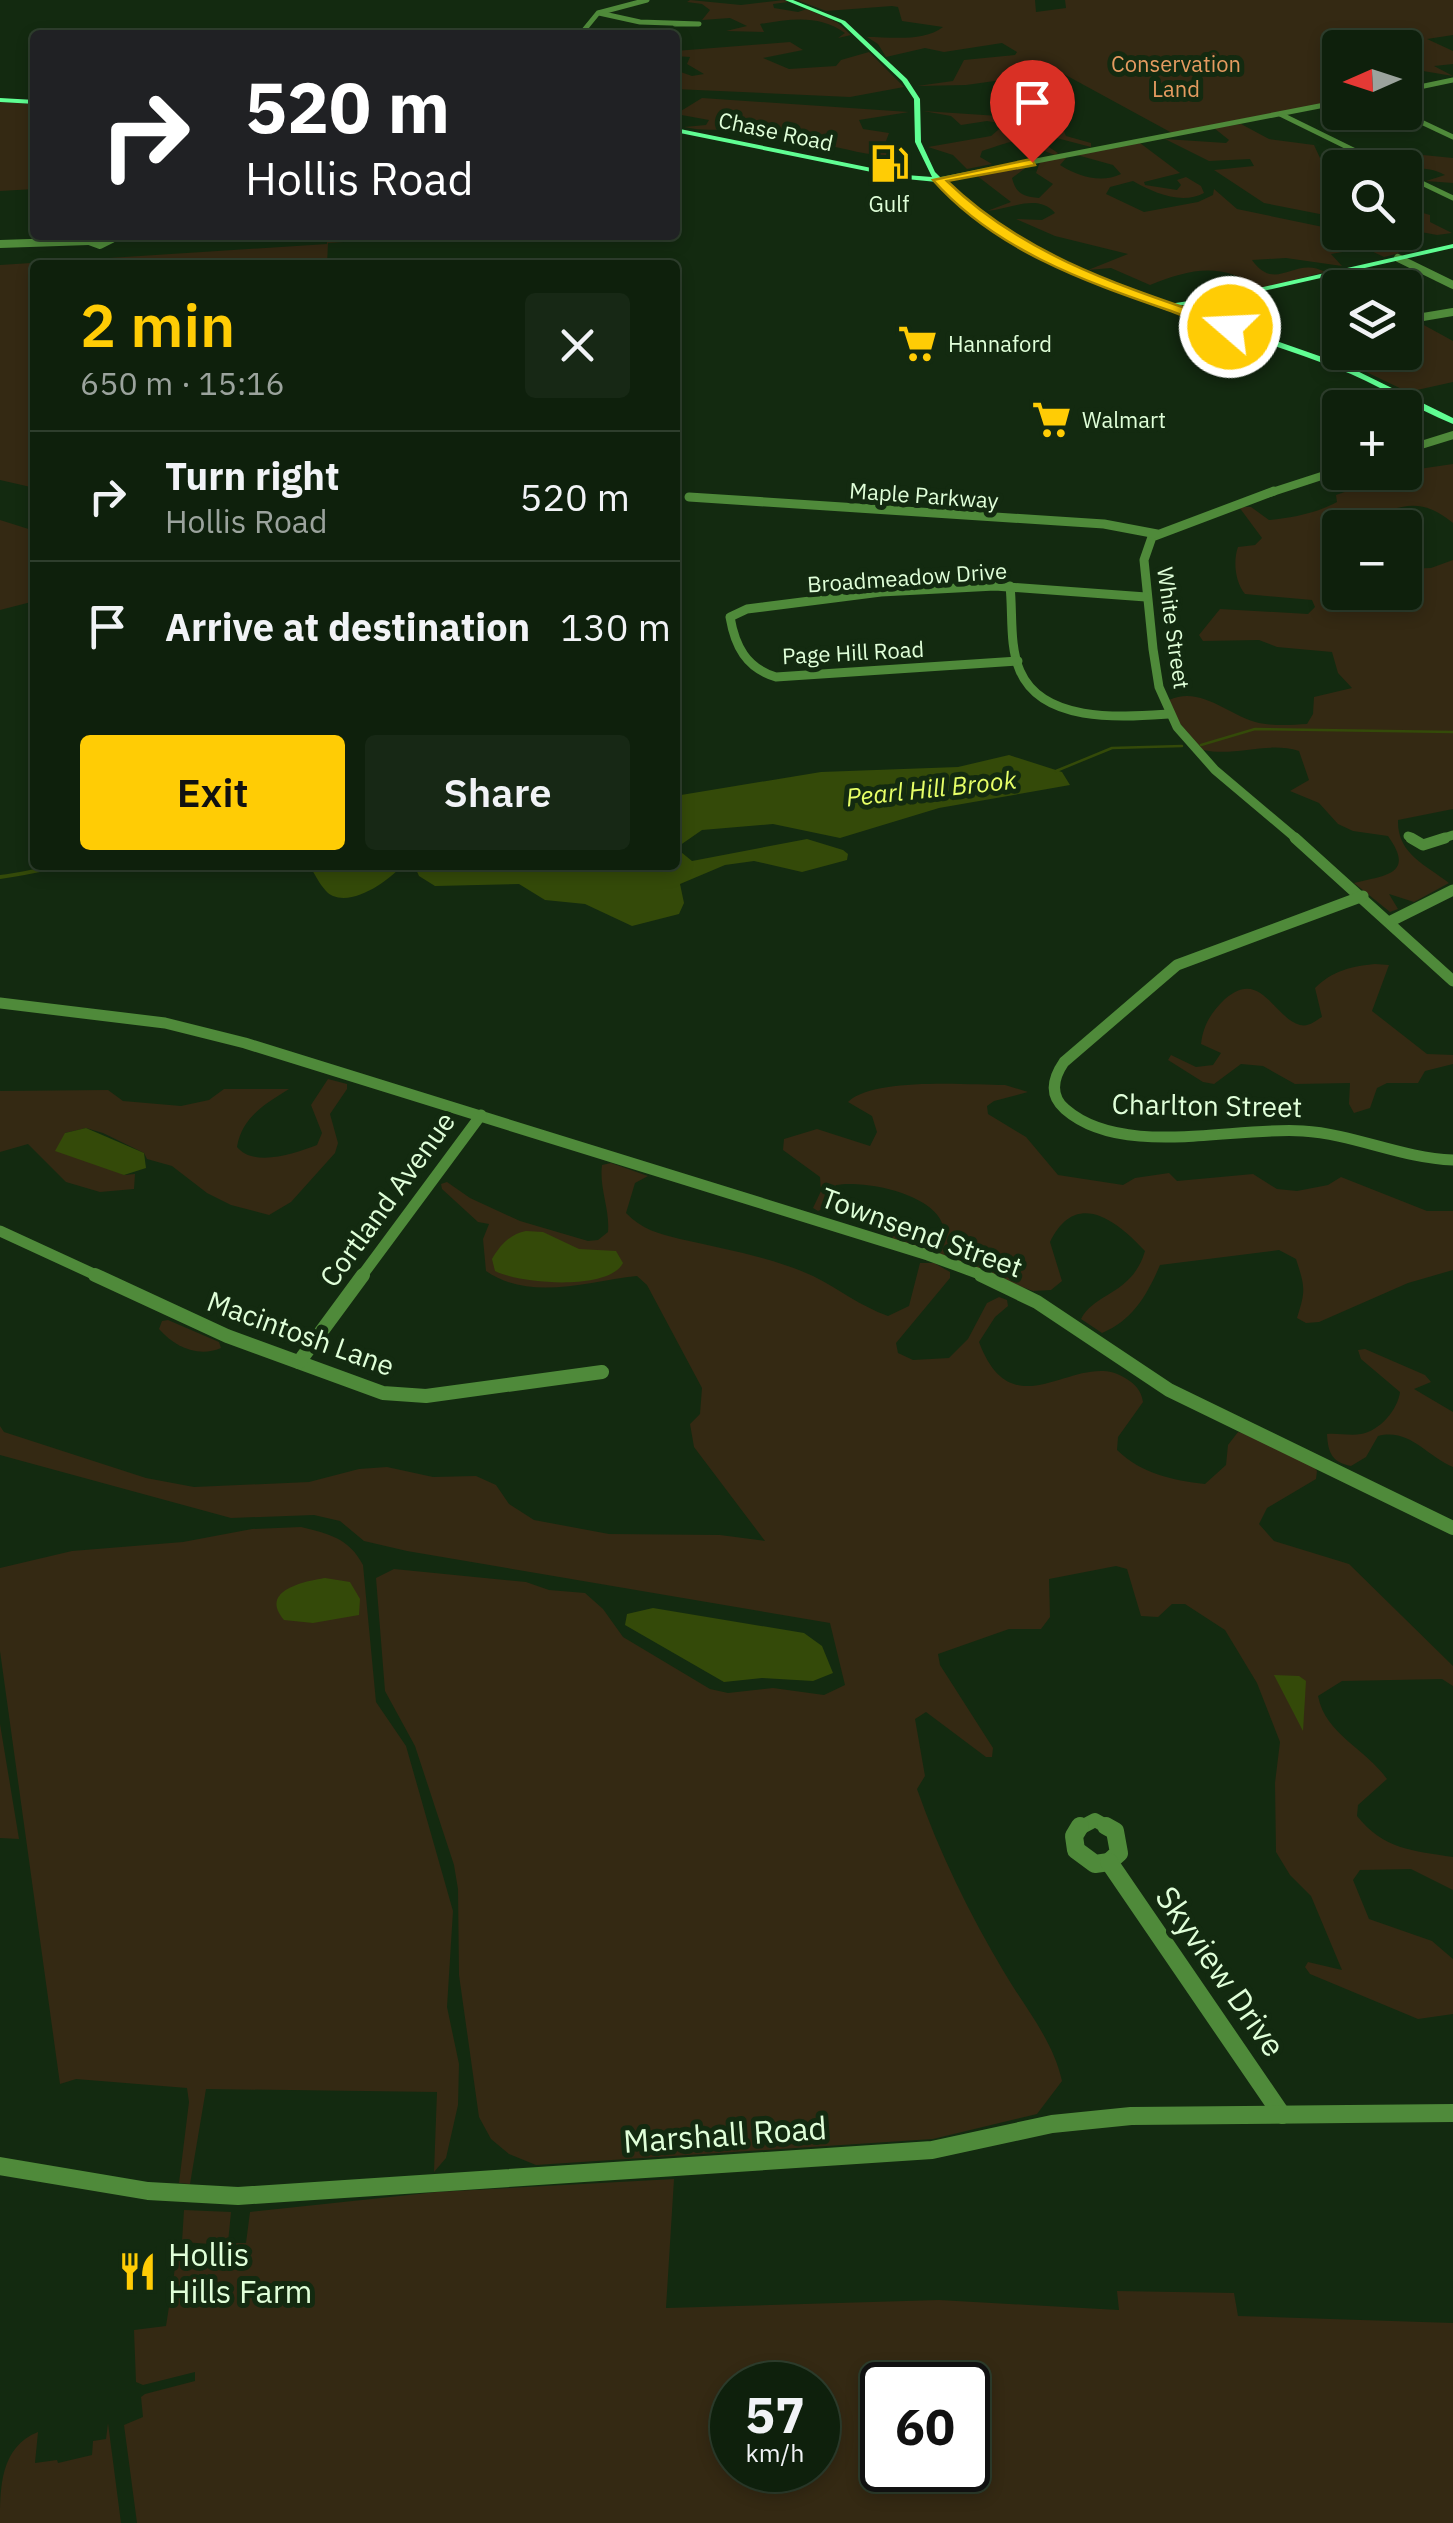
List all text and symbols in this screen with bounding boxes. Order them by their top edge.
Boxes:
north arrow [1322,30,1422,130]
map controls [1322,30,1422,610]
park label: Conservation Land [1111,49,1241,103]
pin [990,60,1075,163]
text: 520 m [245,61,450,152]
icon: right [80,70,210,200]
icon: arrive [1005,75,1060,130]
street label: Chase Road [716,105,836,157]
fuel station icon: Gulf [868,143,910,185]
text: Hollis Road [245,149,474,207]
button: search [1322,150,1422,250]
place label: Gulf [869,189,909,218]
button: layers [1322,270,1422,370]
position arrow [1178,275,1282,379]
text: 2 min [80,285,235,364]
button: close [525,293,630,398]
supermarket icon: Hannaford [897,322,939,364]
place label: Hannaford [948,329,1052,358]
text: 650 m · 15:16 [80,362,285,404]
button: + [1322,390,1422,490]
supermarket icon: Walmart [1031,398,1073,440]
place label: Walmart [1082,405,1166,434]
text: Turn right [165,451,340,500]
icon: right [80,469,135,524]
text: 520 m [519,472,630,521]
street label: Maple Parkway [848,475,1000,515]
text: Hollis Road [165,500,328,542]
button: − [1322,510,1422,610]
street label: Broadmeadow Drive [806,556,1008,598]
street label: White Street [1151,565,1197,691]
icon: arrive [80,599,135,654]
text: Arrive at destination [165,602,530,651]
text: 130 m [560,602,671,651]
street label: Page Hill Road [781,634,925,670]
button: Exit [80,735,345,850]
button: Share [365,735,630,850]
water label: Pearl Hill Brook [844,763,1019,813]
street label: Charlton Street [1111,1085,1303,1125]
street label: Cortland Avenue [311,1104,463,1294]
street label: Townsend Street [816,1178,1028,1286]
street label: Macintosh Lane [202,1282,400,1384]
street label: Skyview Drive [1147,1877,1295,2065]
street label: Marshall Road [622,2106,828,2162]
place label: Hollis Hills Farm [168,2233,312,2312]
restaurant icon: Hollis Hills Farm [117,2251,159,2293]
speed limit sign: 60 [860,2362,990,2492]
text: 57 [745,2382,805,2447]
text: km/h [746,2436,804,2469]

